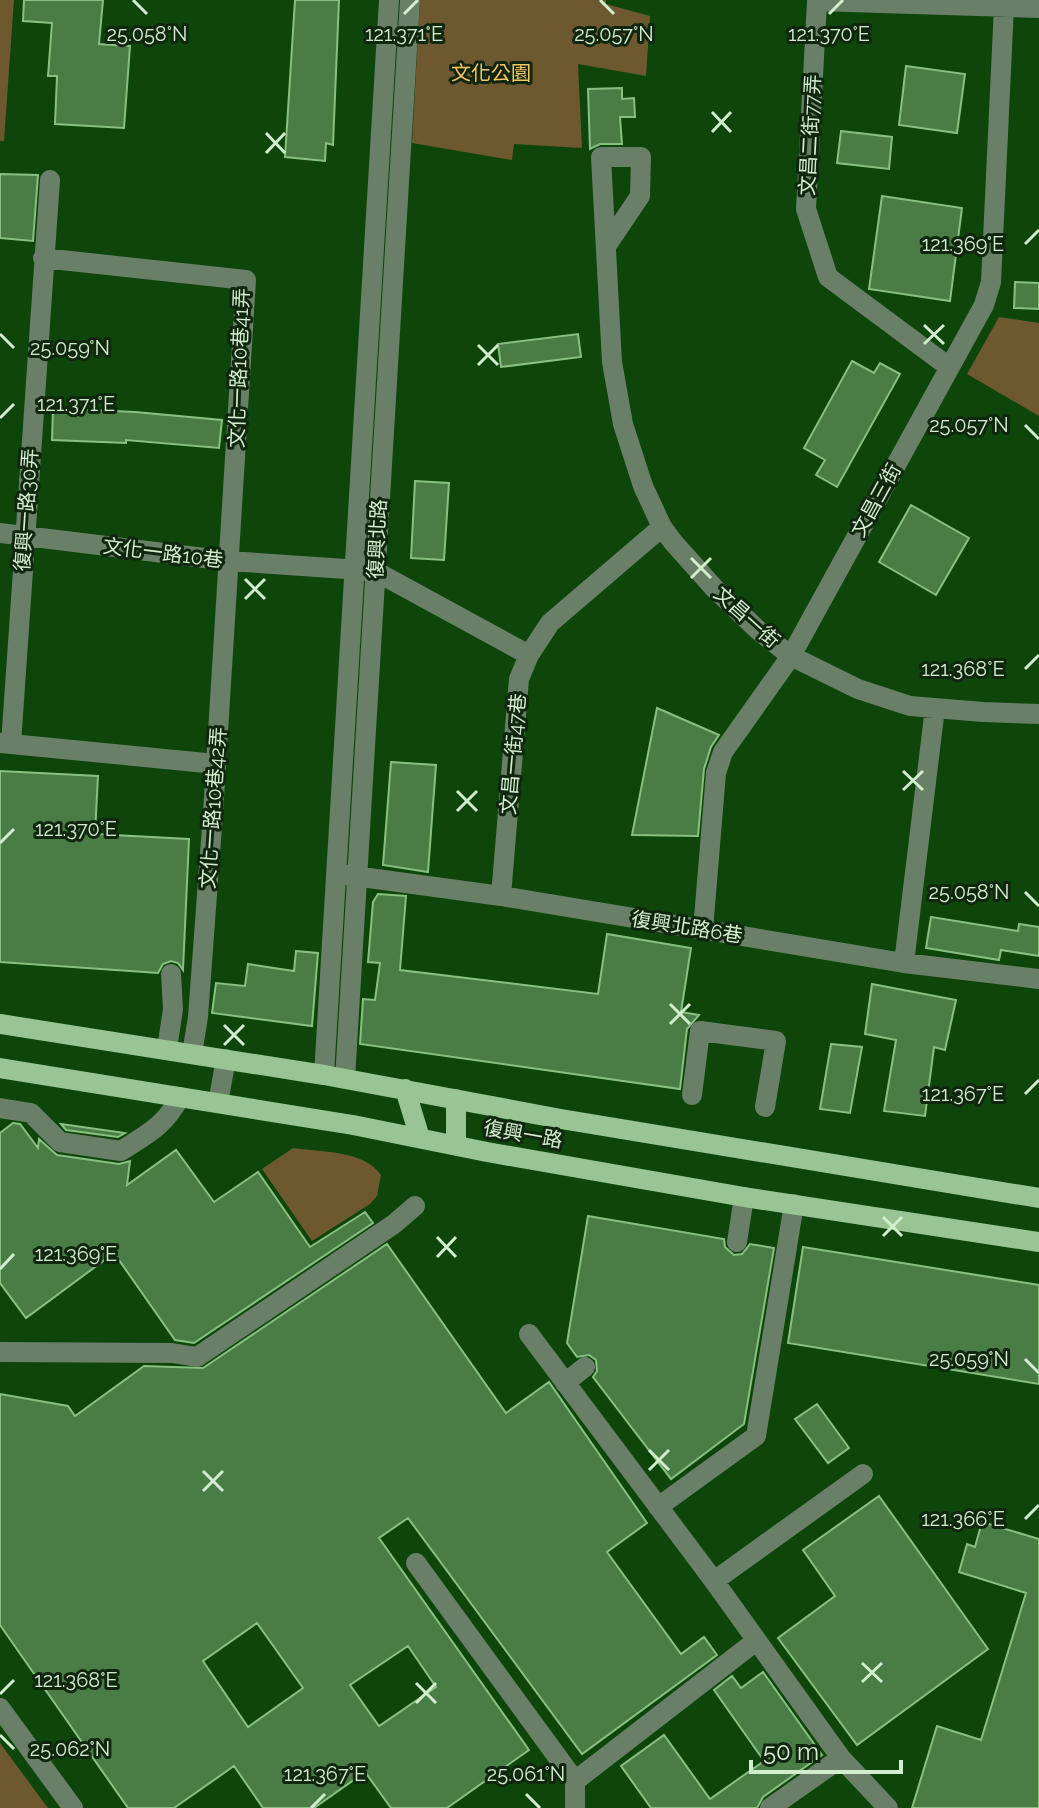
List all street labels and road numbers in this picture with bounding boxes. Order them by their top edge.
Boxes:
street label: 文昌二街77弄 [795,74,825,196]
street label: 文化一路10巷41弄 [224,287,254,449]
street label: 復興一路30弄 [10,448,42,572]
street label: 文昌三街 [846,459,906,541]
street label: 復興北路 [363,498,391,580]
street label: 文化一路10巷 [102,534,224,572]
street label: 文昌一街 [709,581,785,653]
street label: 文昌一街47巷 [496,692,530,816]
street label: 文化一路10巷42弄 [195,726,231,890]
street label: 復興北路6巷 [630,906,744,948]
street label: 復興一路 [482,1115,564,1153]

